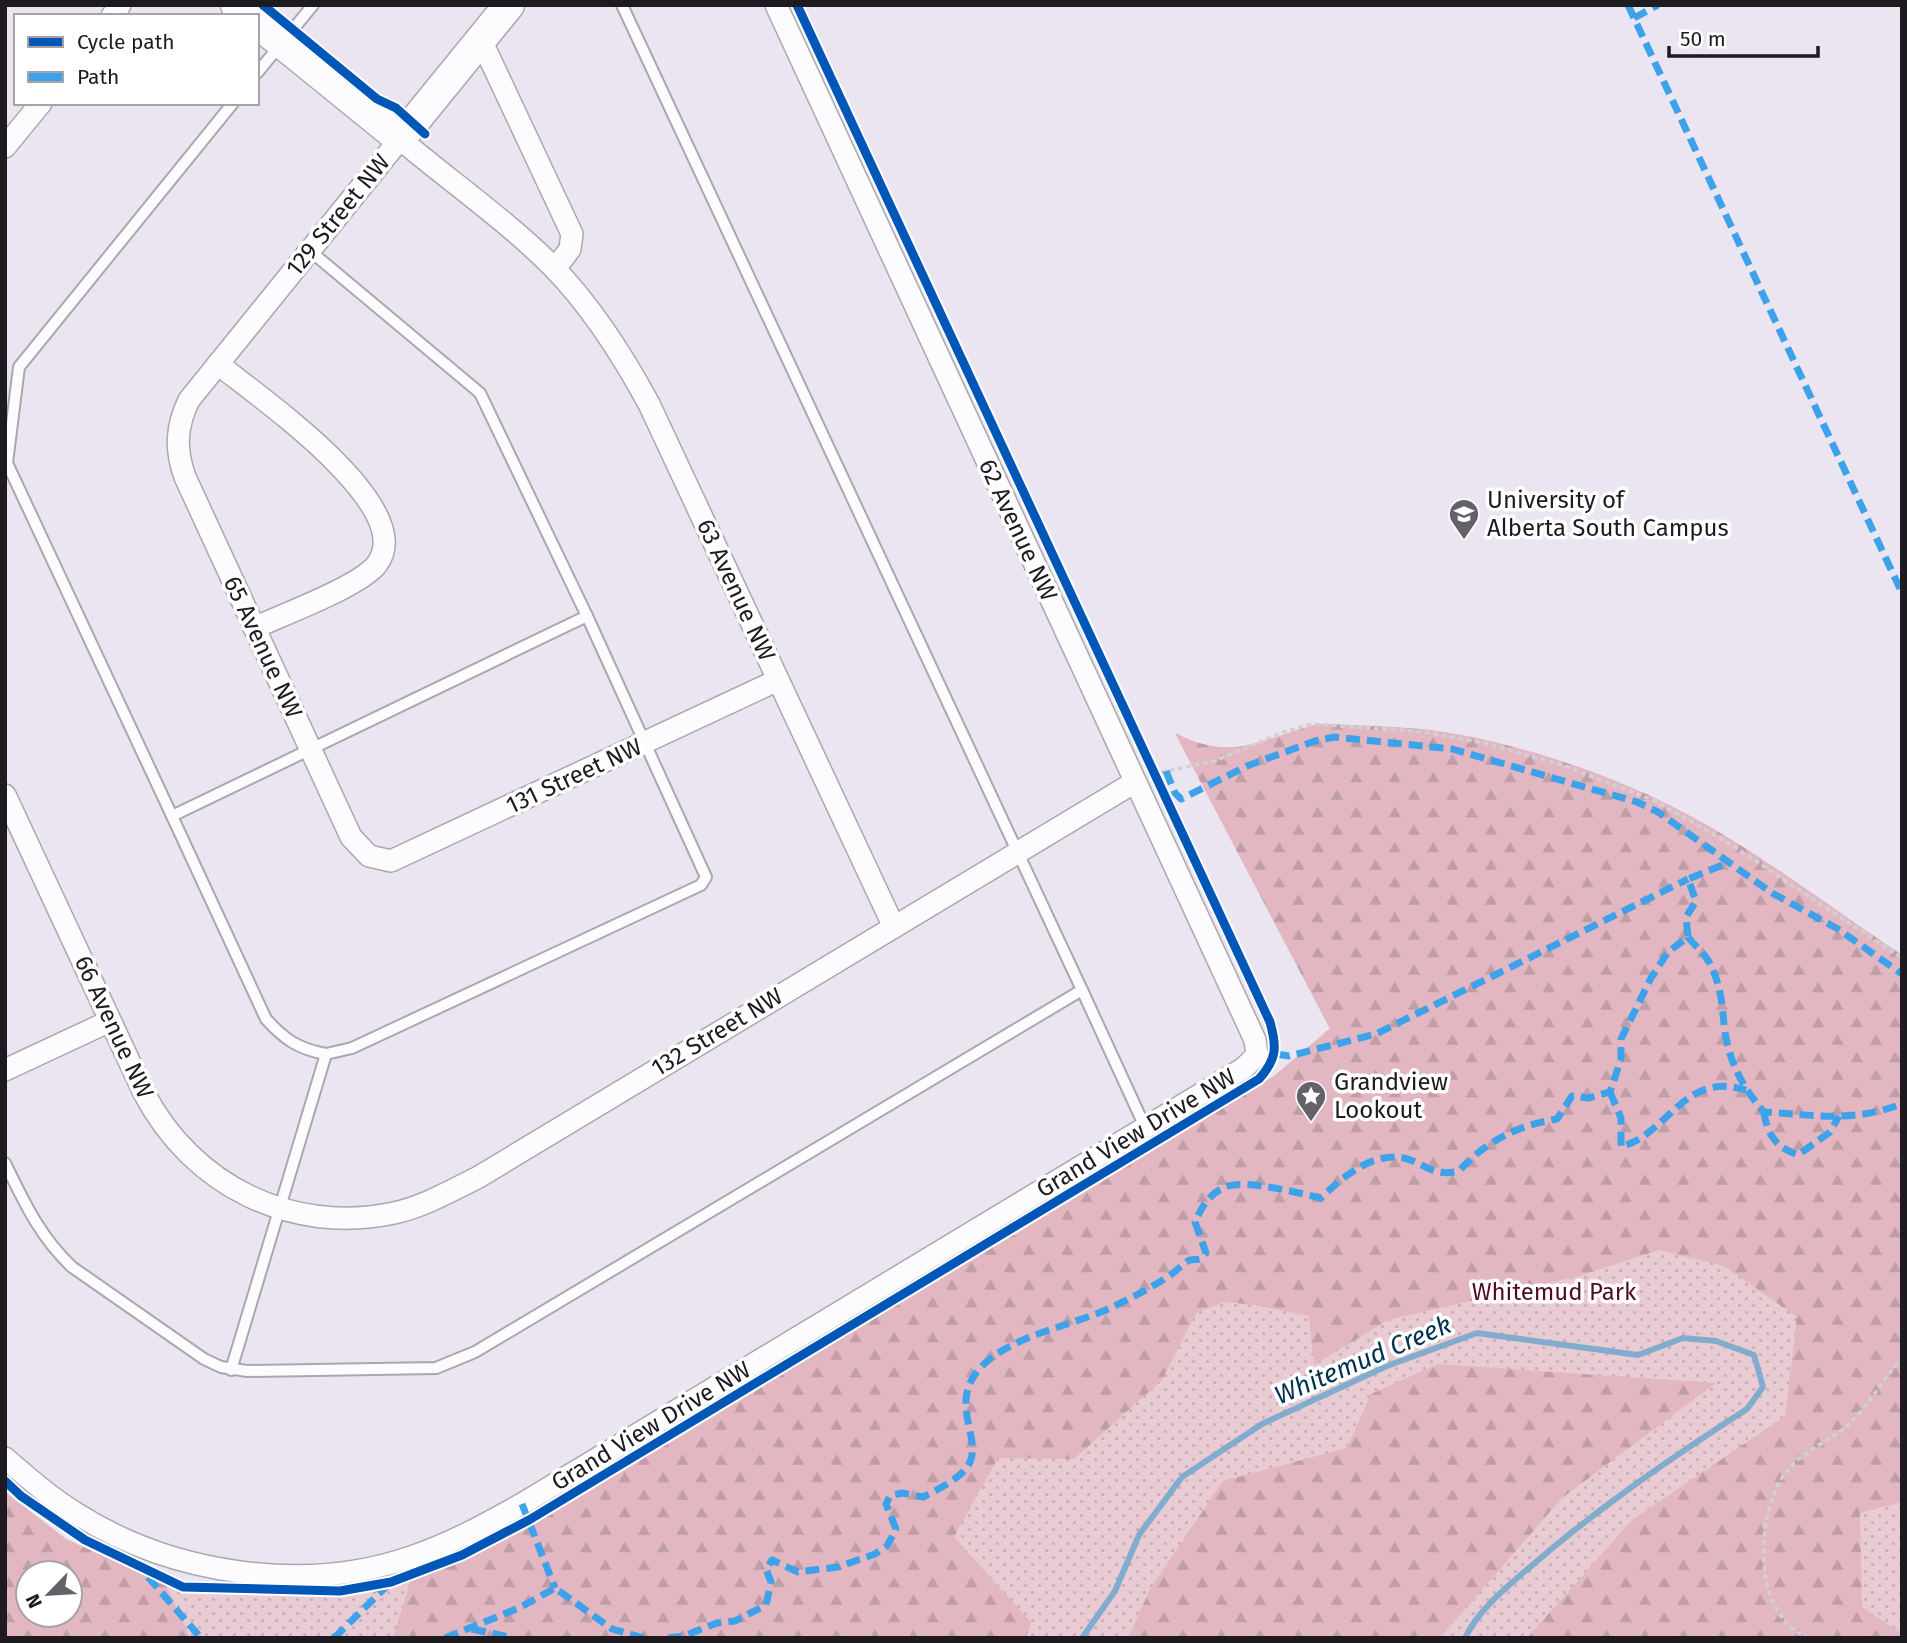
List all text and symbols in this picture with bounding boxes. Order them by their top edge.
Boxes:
legend [14,14,259,105]
scale bar [1669,14,1818,58]
text: 50 m [1680,26,1726,52]
text: Cycle path [77,29,175,55]
text: Path [77,64,119,90]
street label: 129 Street NW [280,148,396,282]
street label: 62 Avenue NW [973,455,1063,605]
place label: University of Alberta South Campus [1487,486,1729,542]
school or university icon: University of Alberta South Campus [1447,497,1481,541]
street label: 63 Avenue NW [691,515,781,665]
street label: 65 Avenue NW [218,572,308,723]
street label: 131 Street NW [502,732,646,820]
street label: 66 Avenue NW [69,951,159,1103]
street label: 132 Street NW [646,982,788,1082]
street label: Grand View Drive NW [1031,1062,1241,1203]
place label: Grandview Lookout [1334,1068,1448,1124]
place icon: Grandview Lookout [1294,1079,1328,1123]
park label: Whitemud Park [1472,1278,1637,1306]
water label: Whitemud Creek [1270,1309,1456,1411]
street label: Grand View Drive NW [546,1355,756,1496]
north arrow [14,1559,84,1629]
text: N [21,1590,47,1612]

